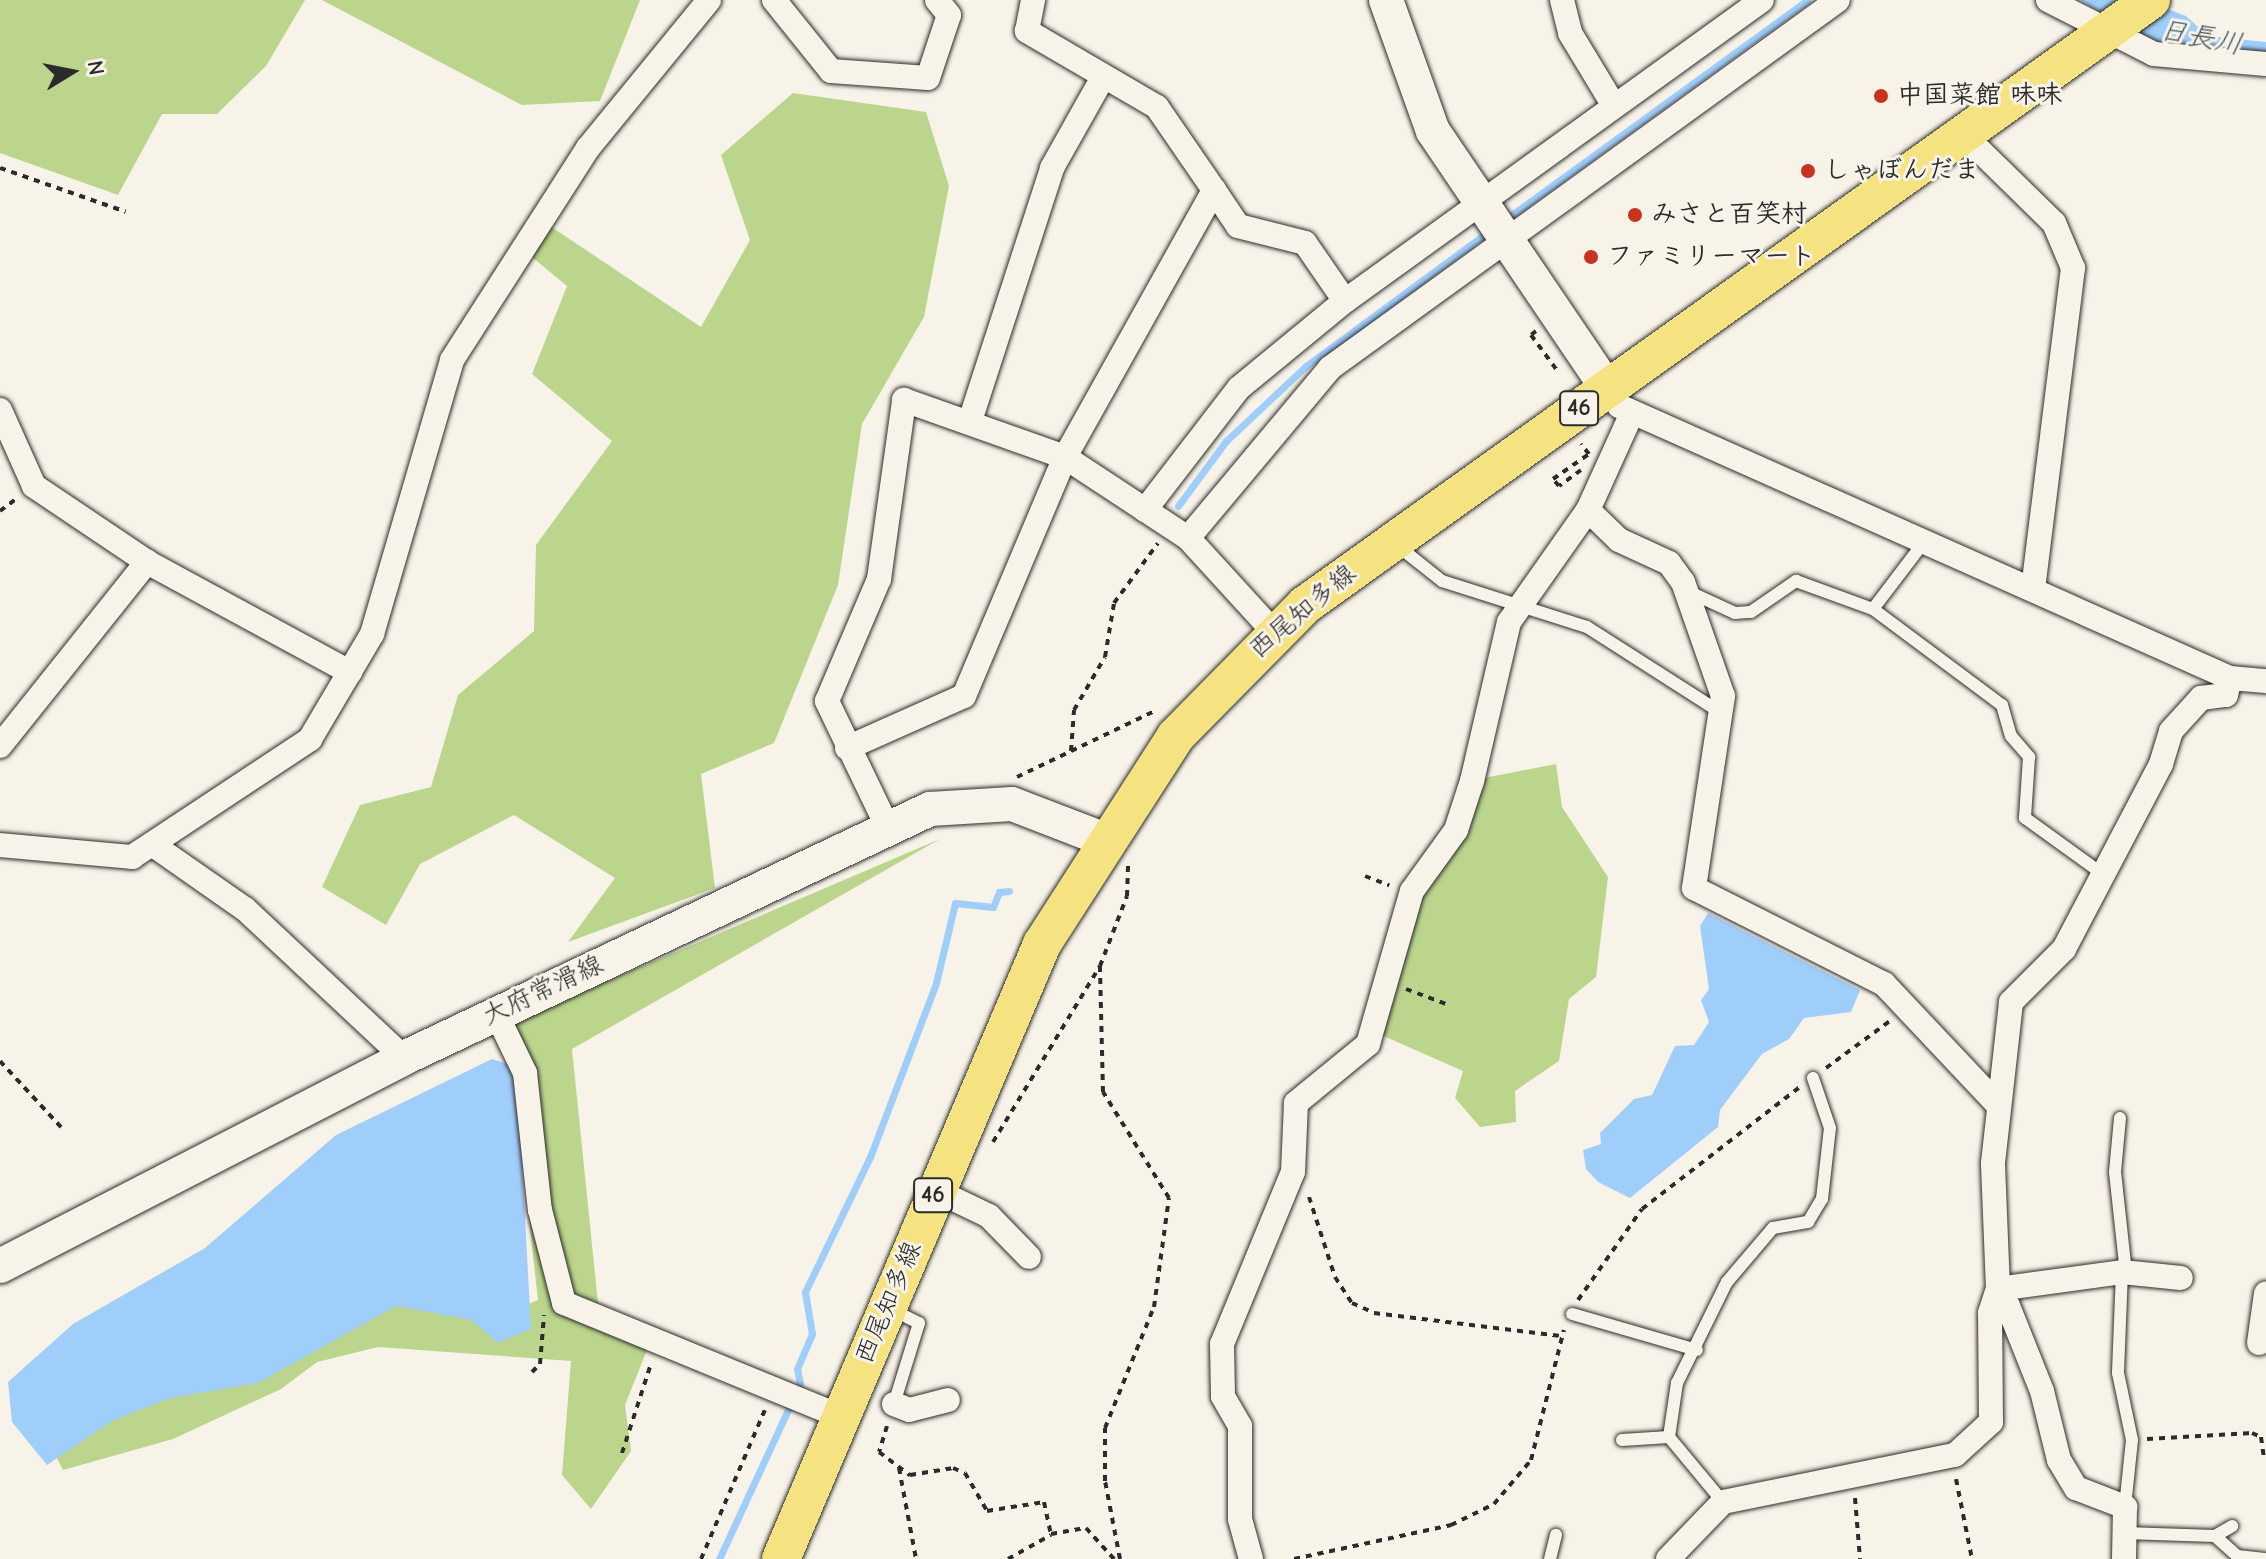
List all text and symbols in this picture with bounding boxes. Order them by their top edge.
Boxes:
water label: 日長川 [2157,12,2245,62]
north arrow [32,32,112,112]
text: N [82,58,110,77]
place label: 中国菜館 味味 [1897,80,2062,112]
marker: 中国菜館 味味 [1872,87,1890,105]
place label: しゃぼんだま [1824,155,1980,187]
marker: しゃぼんだま [1799,162,1817,180]
place label: みさと百笑村 [1651,199,1807,231]
marker: みさと百笑村 [1626,206,1644,224]
place label: ファミリーマート [1607,241,1815,273]
marker: ファミリーマート [1582,248,1600,266]
road number: 46 [1559,388,1599,428]
street label: 西尾知多線 [1243,558,1363,666]
street label: 大府常滑線 [477,949,609,1033]
road number: 46 [913,1175,953,1215]
street label: 西尾知多線 [849,1237,929,1369]

